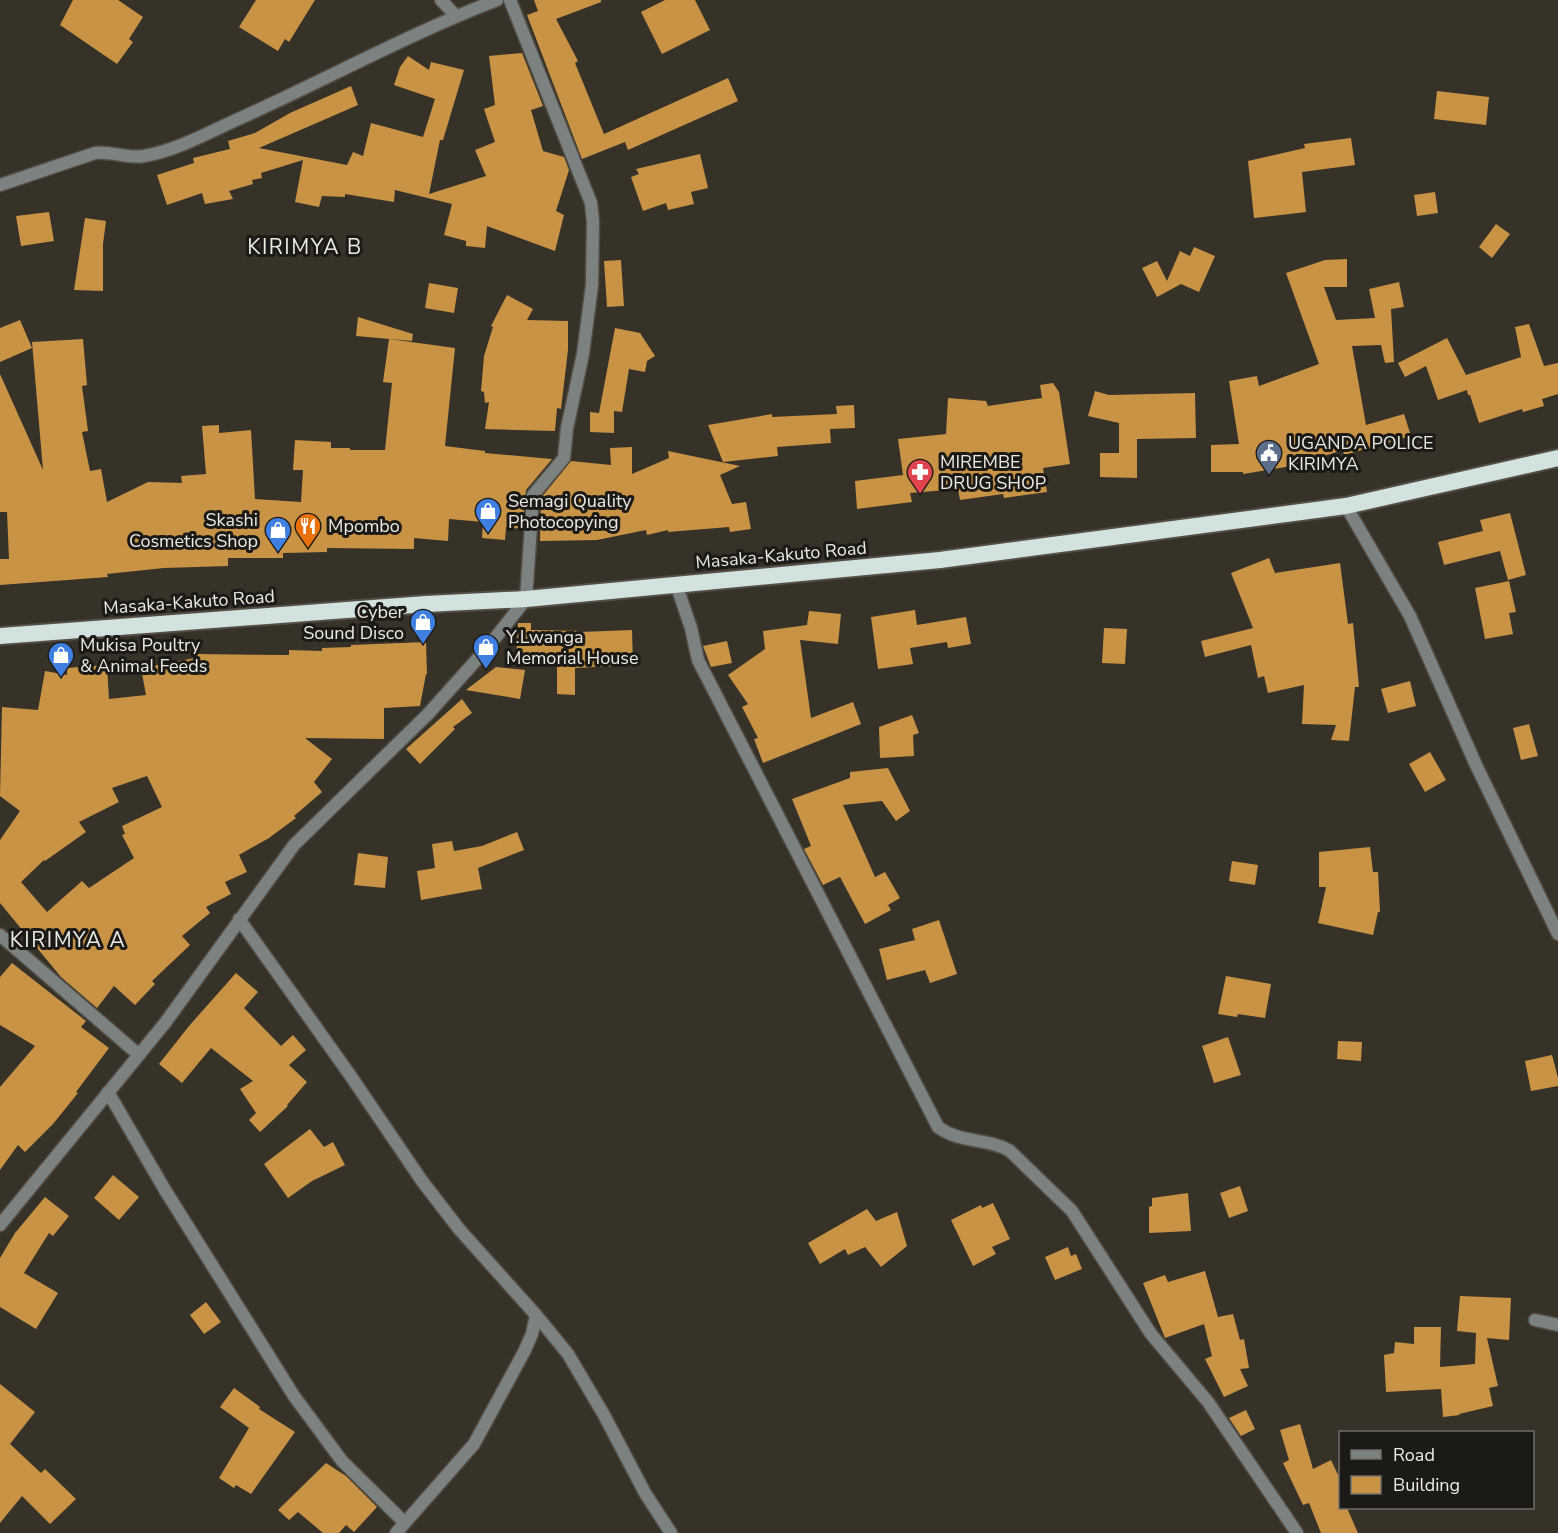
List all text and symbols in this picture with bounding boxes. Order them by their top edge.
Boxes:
district label: KIRIMYA B [247,233,363,261]
place label: UGANDA POLICE KIRIMYA [1288,431,1434,476]
public building icon: UGANDA POLICE KIRIMYA [1254,438,1284,476]
place label: MIREMBE DRUG SHOP [940,450,1046,495]
pharmacy icon: MIREMBE DRUG SHOP [905,457,935,495]
place label: Semagi Quality Photocopying [508,489,632,534]
shop icon: Semagi Quality Photocopying [473,496,503,534]
place label: Skashi Cosmetics Shop [129,508,258,553]
restaurant icon: Mpombo [293,511,323,549]
place label: Mpombo [328,514,400,538]
shop icon: Skashi Cosmetics Shop [263,515,293,553]
street label: Masaka-Kakuto Road [694,536,868,574]
street label: Masaka-Kakuto Road [102,584,276,620]
place label: Cyber Sound Disco [303,600,405,645]
shop icon: Cyber Sound Disco [408,607,438,645]
place label: Y.Lwanga Memorial House [505,625,639,670]
shop icon: Y.Lwanga Memorial House [471,632,501,670]
place label: Mukisa Poultry & Animal Feeds [80,633,207,678]
shop icon: Mukisa Poultry & Animal Feeds [46,640,76,678]
district label: KIRIMYA A [10,926,126,954]
legend [1339,1431,1534,1509]
text: Road [1393,1443,1435,1467]
text: Building [1393,1473,1460,1497]

